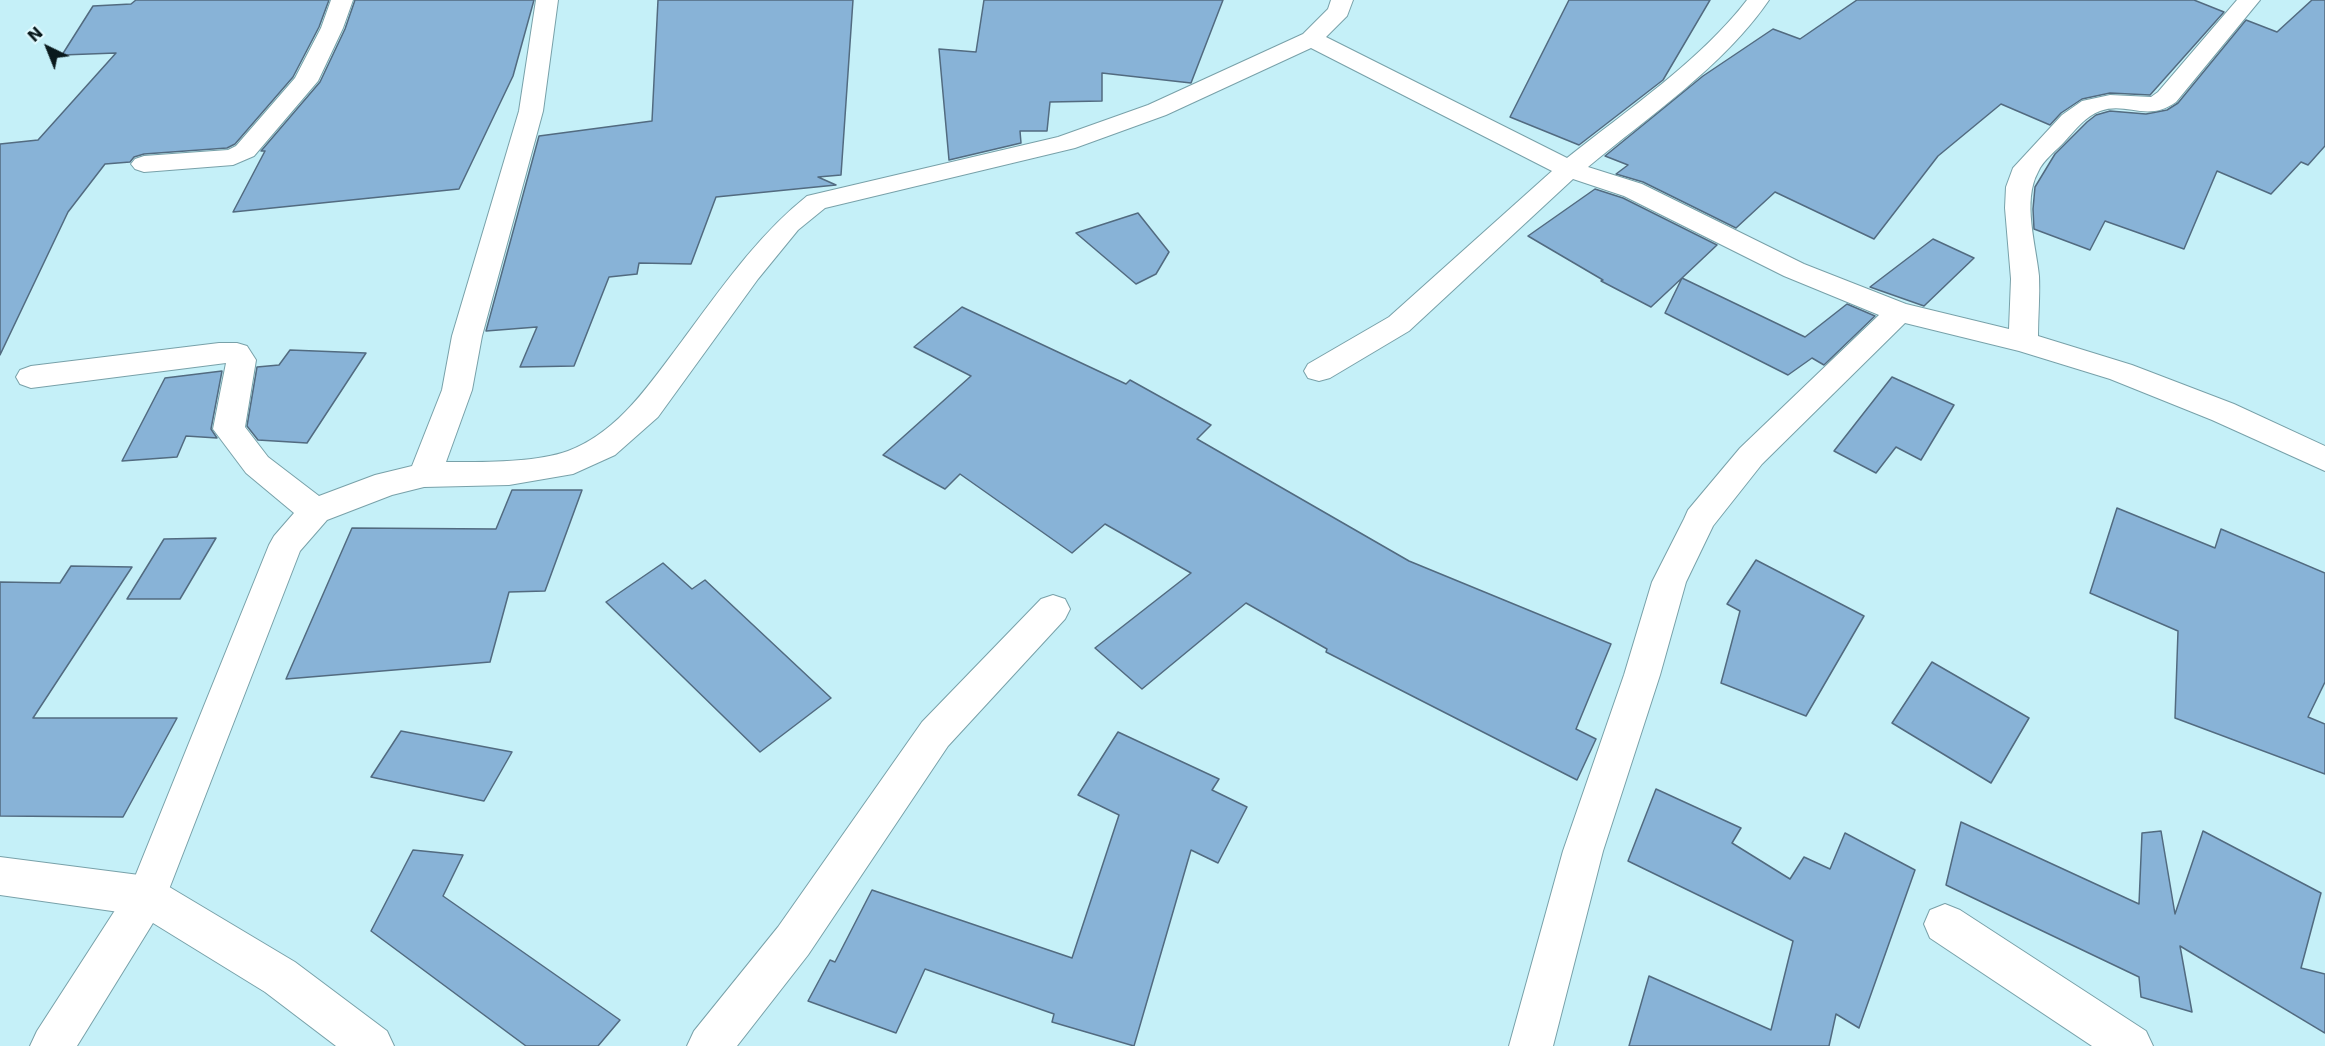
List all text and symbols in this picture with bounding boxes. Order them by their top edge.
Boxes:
north arrow [18,18,78,78]
text: N [24,23,47,46]

